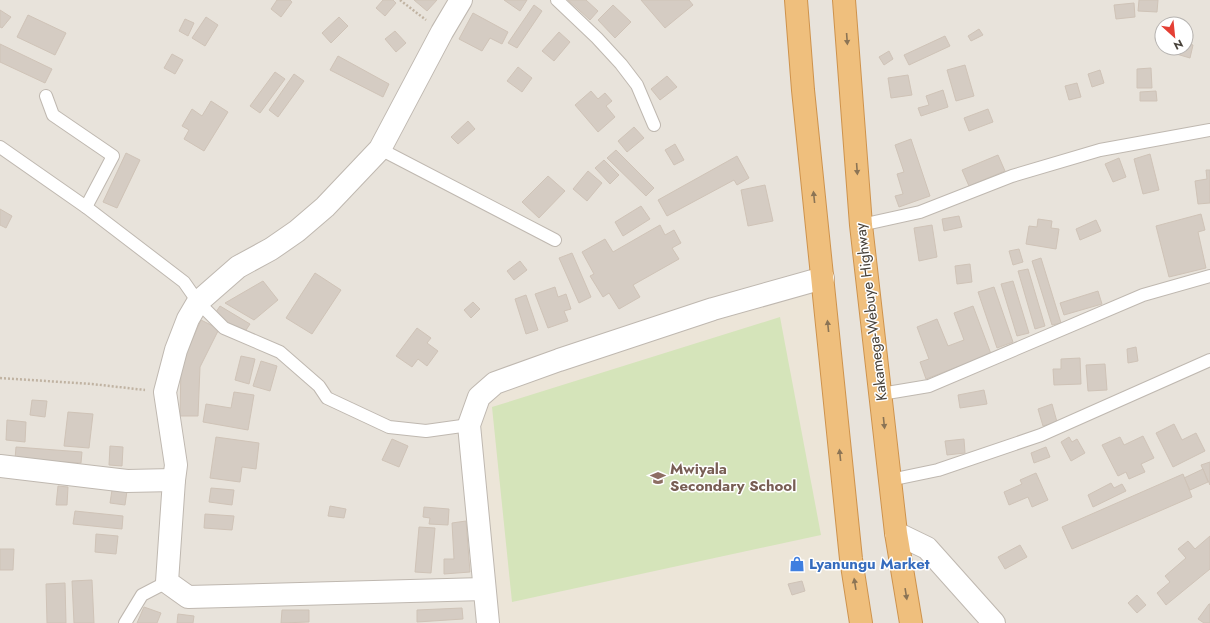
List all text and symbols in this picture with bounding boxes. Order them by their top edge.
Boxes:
north arrow [1154,16,1194,56]
one-way arrow [844,33,850,45]
text: N [1171,36,1186,54]
one-way arrow [853,163,860,175]
one-way arrow [811,191,818,203]
street label: Kakamega-Webuye Highway [849,221,893,402]
one-way arrow [824,320,831,332]
one-way arrow [881,417,887,429]
one-way arrow [837,449,844,461]
place label: Mwiyala Secondary School [670,458,796,497]
school or university icon: Mwiyala Secondary School [649,469,667,487]
place label: Lyanungu Market [809,553,930,575]
shop icon: Lyanungu Market [788,555,806,573]
one-way arrow [852,578,858,591]
one-way arrow [903,587,909,600]

